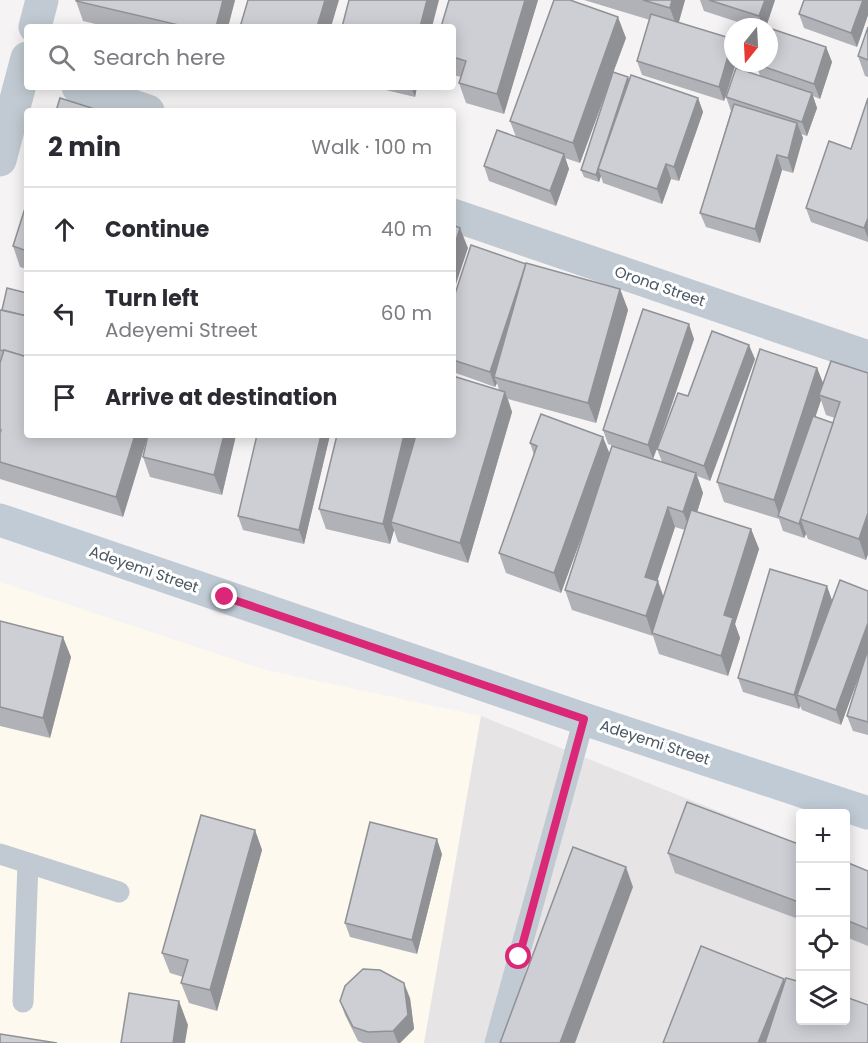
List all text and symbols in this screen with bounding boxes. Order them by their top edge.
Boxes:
north arrow [724,18,778,72]
search box [24,24,456,90]
icon: search [45,41,78,74]
text: Search here [93,42,226,73]
text: 2 min [48,129,121,165]
text: Walk · 100 m [311,133,432,161]
icon: ahead [48,213,81,246]
text: Continue [105,214,209,245]
text: 40 m [381,215,432,243]
street label: Orona Street [612,261,708,311]
text: Turn left [105,283,199,314]
icon: left [48,297,81,330]
text: 60 m [381,299,432,327]
text: Adeyemi Street [105,316,257,344]
icon: arrive [48,381,81,414]
text: Arrive at destination [105,382,337,413]
street label: Adeyemi Street [87,540,201,598]
route end [211,583,237,609]
street label: Adeyemi Street [597,714,713,770]
map controls [796,809,850,1025]
button: + [796,809,850,863]
button: − [796,863,850,917]
button: locate [796,917,850,971]
route start [505,943,531,969]
button: layers [796,971,850,1025]

